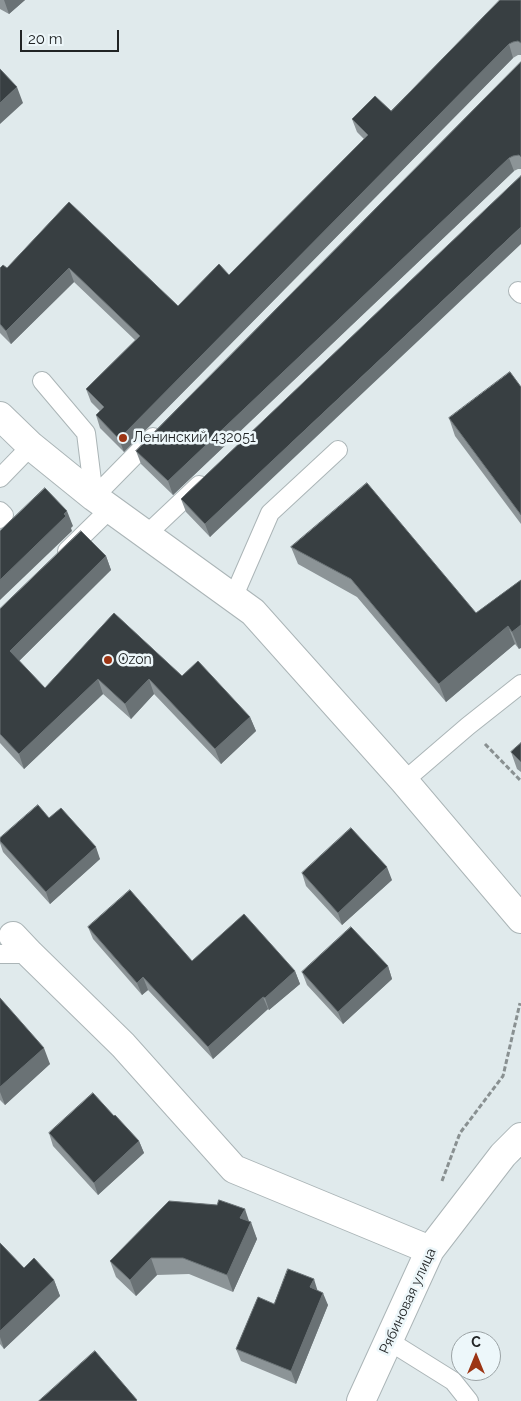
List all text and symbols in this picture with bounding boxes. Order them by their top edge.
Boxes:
scale bar [22,20,121,52]
text: 20 m [28,30,63,48]
place label: Ленинский 432051 [133,430,256,446]
marker: Ленинский 432051 [117,432,129,444]
place label: Ozon [118,652,152,668]
marker: Ozon [102,654,114,666]
street label: Рябиновая улица [376,1245,440,1357]
north arrow [451,1331,501,1381]
text: С [471,1334,481,1350]

